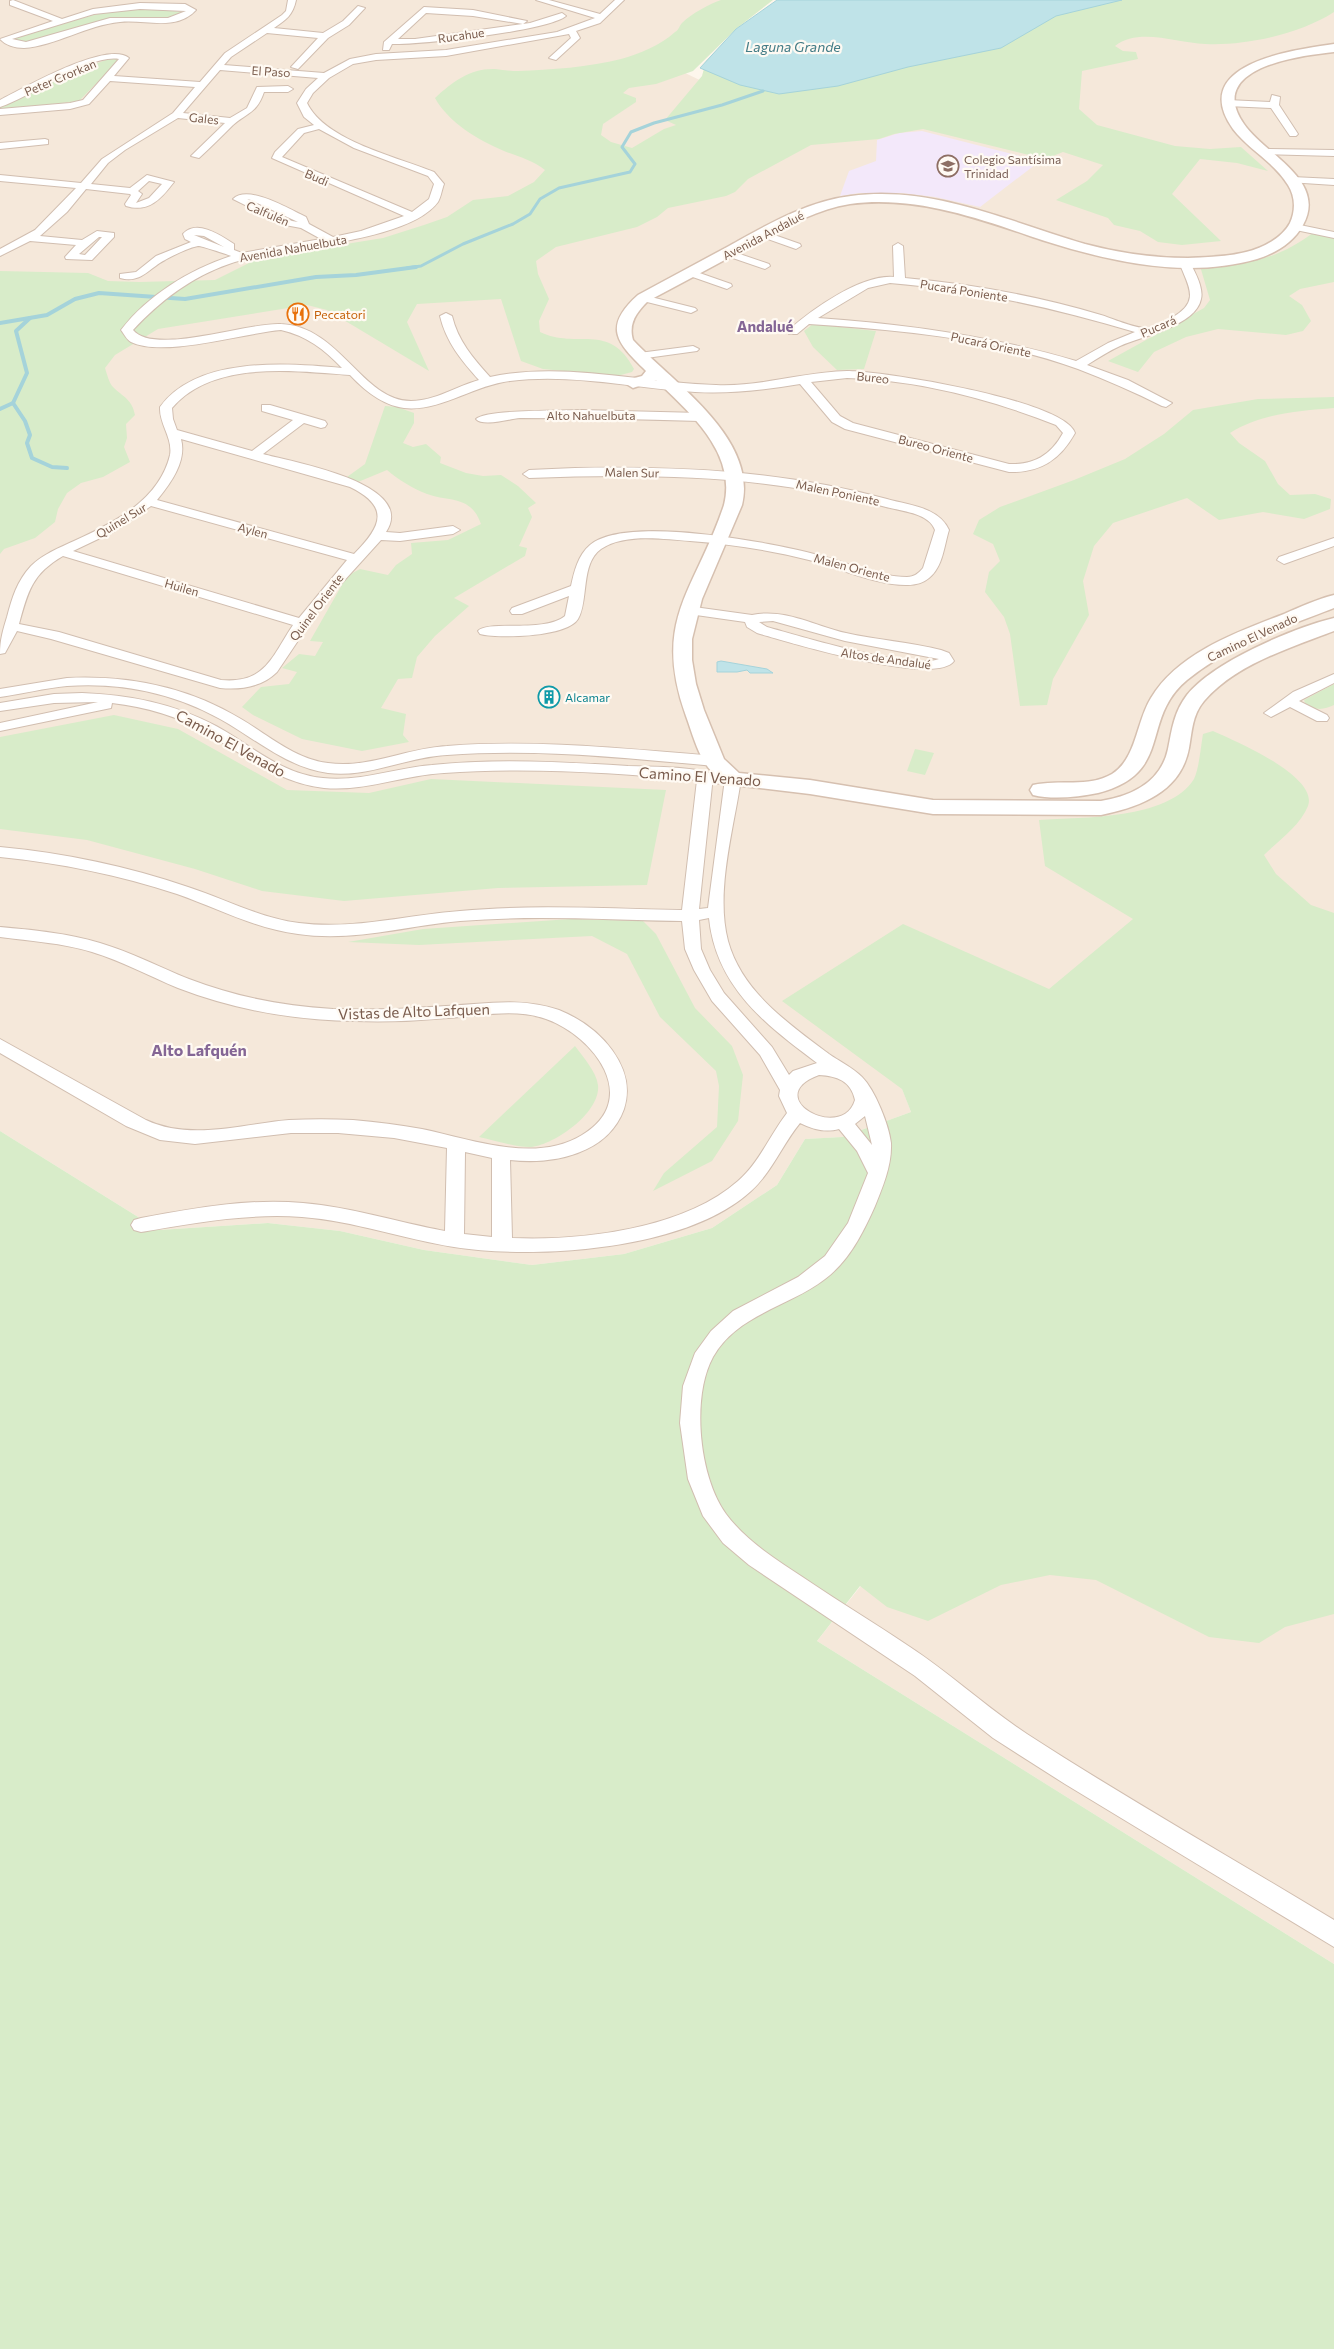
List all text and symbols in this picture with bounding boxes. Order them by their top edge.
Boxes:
street label: Rucahue [437,25,485,45]
water label: Laguna Grande [745,38,841,55]
street label: Peter Crorkan [22,56,98,98]
street label: El Paso [251,63,291,79]
street label: Gales [188,109,220,127]
place label: Colegio Santísima Trinidad [964,152,1061,180]
school or university icon: Colegio Santísima Trinidad [936,154,960,178]
street label: Budi [303,166,331,188]
street label: Calfulén [244,198,292,228]
street label: Avenida Andalué [720,208,806,262]
street label: Avenida Nahuelbuta [238,232,348,264]
street label: Pucará Poniente [919,276,1009,304]
restaurant icon: Peccatori [286,302,310,326]
place label: Peccatori [314,307,366,321]
street label: Pucará [1138,312,1178,340]
district label: Andalué [737,317,793,335]
street label: Pucará Oriente [950,329,1032,359]
street label: Bureo [856,368,890,386]
street label: Alto Nahuelbuta [547,408,635,422]
street label: Bureo Oriente [897,431,975,465]
street label: Malen Sur [605,465,660,479]
street label: Malen Poniente [795,476,881,508]
street label: Quinel Sur [93,499,149,541]
street label: Aylen [237,519,269,541]
street label: Malen Oriente [812,550,892,584]
street label: Quinel Oriente [286,571,346,643]
street label: Huilen [163,575,201,599]
street label: Camino El Venado [1205,610,1299,664]
street label: Altos de Andalué [840,645,932,671]
building icon: Alcamar [537,685,561,709]
place label: Alcamar [565,690,610,704]
street label: Camino El Venado [173,705,289,781]
street label: Camino El Venado [638,763,762,789]
street label: Vistas de Alto Lafquen [338,999,490,1023]
district label: Alto Lafquén [151,1040,247,1059]

